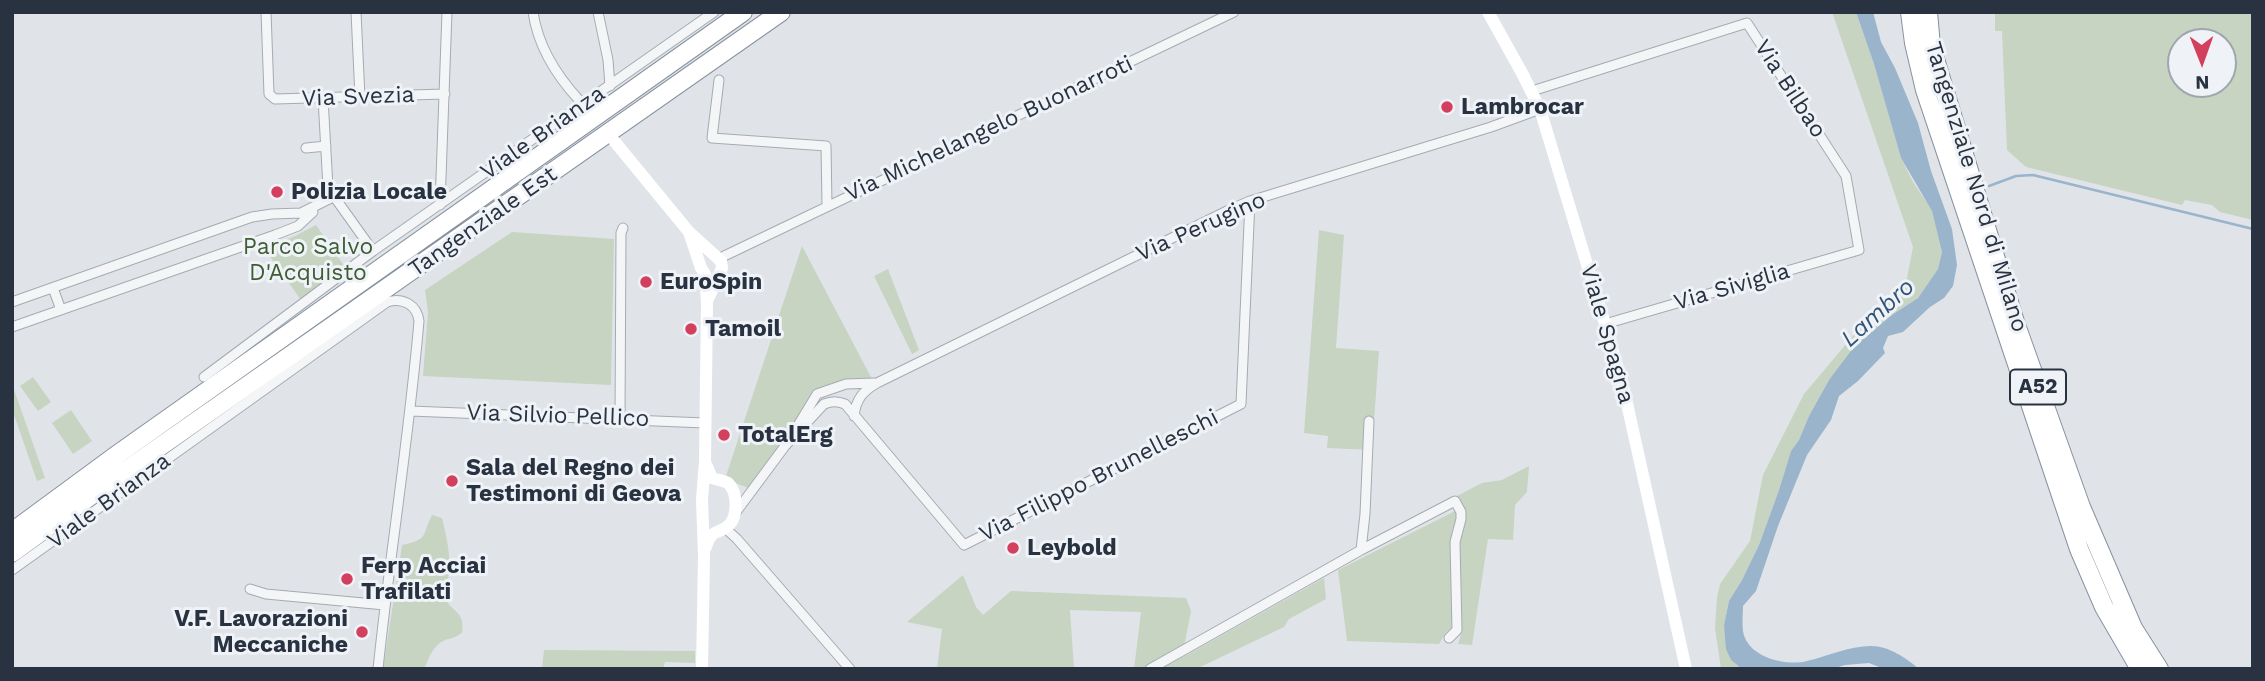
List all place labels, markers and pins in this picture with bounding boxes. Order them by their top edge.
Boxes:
place label: Lambrocar [1461,93,1584,121]
marker: Lambrocar [1439,99,1455,115]
place label: Polizia Locale [291,178,447,206]
marker: Polizia Locale [269,184,285,200]
place label: EuroSpin [660,268,762,296]
marker: EuroSpin [638,274,654,290]
place label: Tamoil [705,315,781,343]
marker: Tamoil [683,321,699,337]
place label: TotalErg [738,421,833,449]
marker: TotalErg [716,427,732,443]
place label: Sala del Regno dei Testimoni di Geova [466,454,681,508]
marker: Sala del Regno dei Testimoni di Geova [444,473,460,489]
place label: Leybold [1027,534,1117,562]
marker: Leybold [1005,540,1021,556]
place label: Ferp Acciai Trafilati [361,552,486,606]
marker: Ferp Acciai Trafilati [339,571,355,587]
place label: V.F. Lavorazioni Meccaniche [174,605,348,659]
marker: V.F. Lavorazioni Meccaniche [354,624,370,640]

